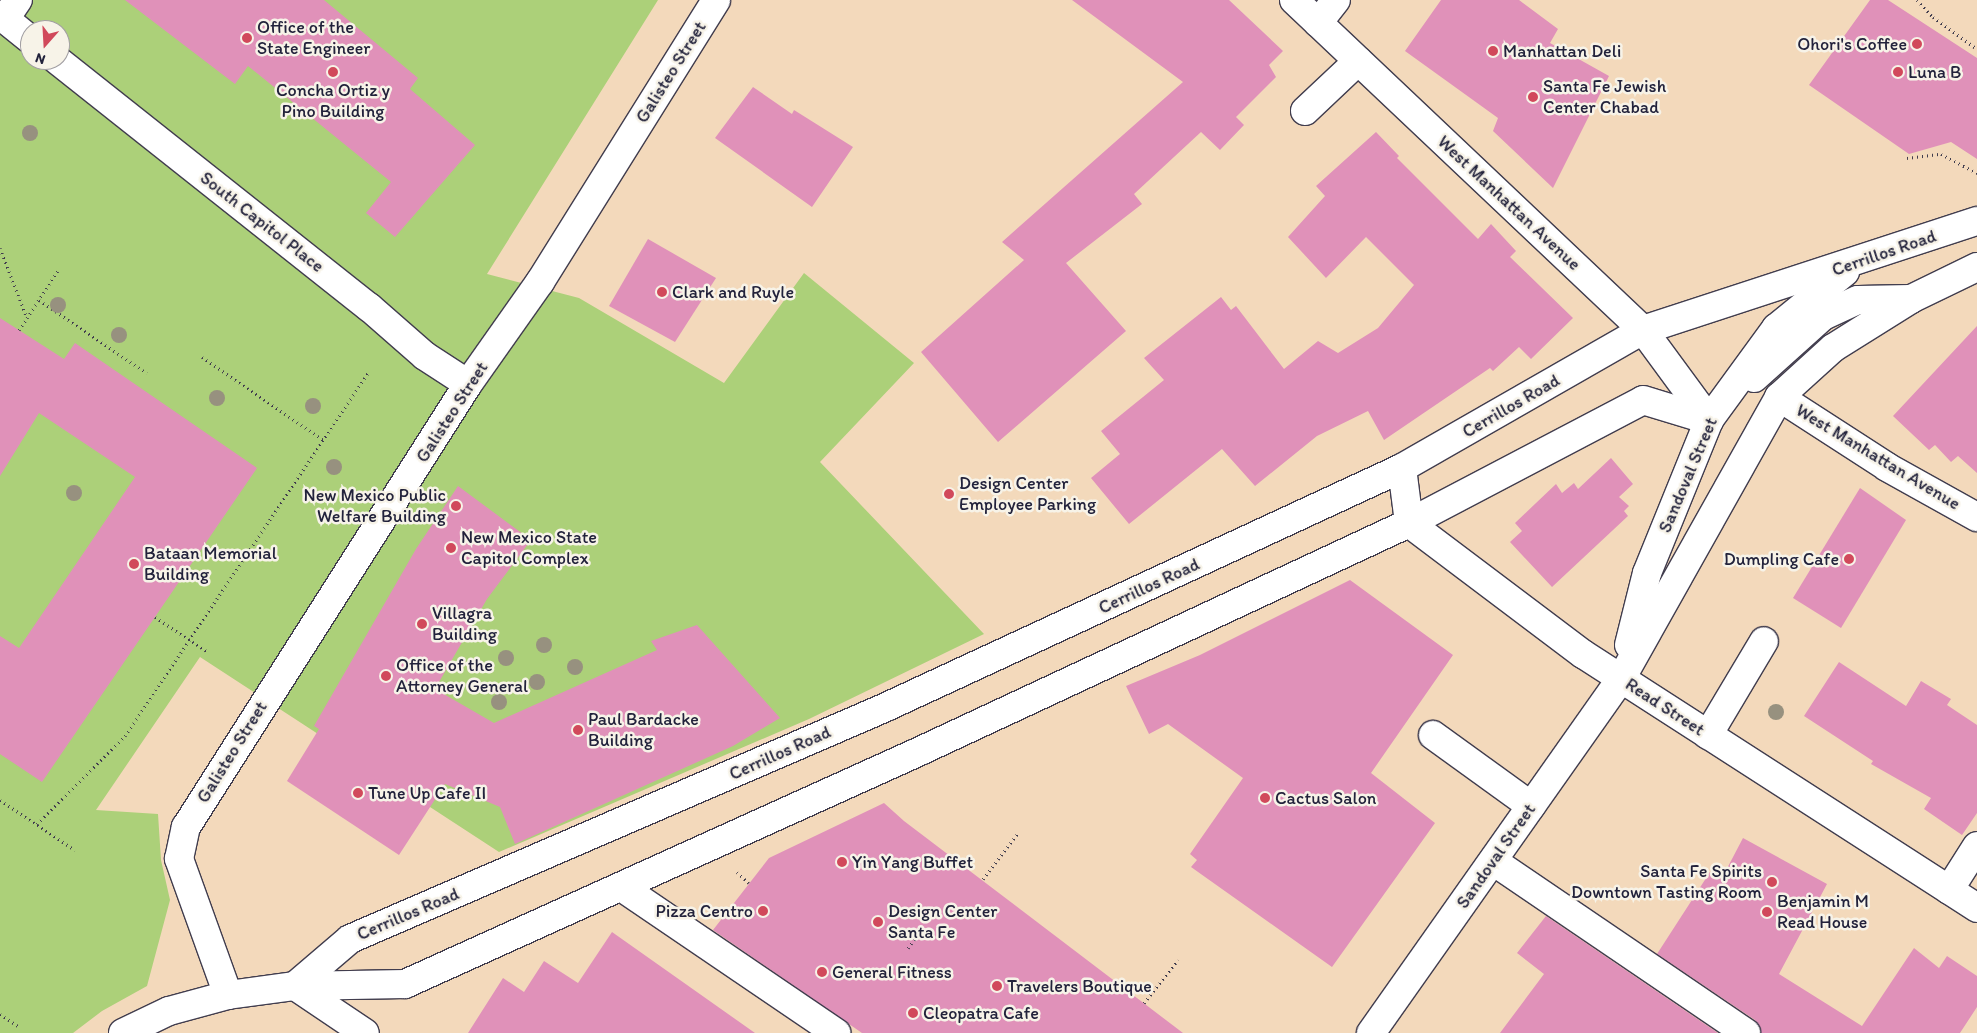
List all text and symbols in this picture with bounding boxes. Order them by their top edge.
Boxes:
place label: Office of the State Engineer [257,17,371,59]
street label: Galisteo Street [631,17,711,127]
north arrow [20,20,70,70]
marker: Office of the State Engineer [241,32,253,44]
place label: Ohori's Coffee [1797,33,1907,55]
marker: Ohori's Coffee [1911,38,1923,50]
place label: Manhattan Deli [1503,40,1621,62]
marker: Manhattan Deli [1487,45,1499,57]
text: N [33,49,48,68]
place label: Luna B [1908,61,1962,83]
marker: Concha Ortiz y Pino Building [327,66,339,78]
marker: Luna B [1892,66,1904,78]
place label: Santa Fe Jewish Center Chabad [1543,76,1665,118]
place label: Concha Ortiz y Pino Building [276,80,390,122]
marker: Santa Fe Jewish Center Chabad [1527,91,1539,103]
street label: West Manhattan Avenue [1433,131,1585,275]
street label: South Capitol Place [196,167,328,277]
street label: Cerrillos Road [1829,225,1939,281]
place label: Clark and Ruyle [672,281,794,303]
marker: Clark and Ruyle [656,286,668,298]
street label: Galisteo Street [411,358,493,466]
street label: Cerrillos Road [1458,369,1564,443]
street label: West Manhattan Avenue [1792,400,1964,514]
street label: Sandoval Street [1654,414,1722,536]
place label: Design Center Employee Parking [959,473,1096,516]
place label: New Mexico Public Welfare Building [304,485,446,528]
marker: Design Center Employee Parking [943,488,955,500]
marker: New Mexico Public Welfare Building [450,500,462,512]
place label: New Mexico State Capitol Complex [461,527,597,570]
marker: New Mexico State Capitol Complex [445,542,457,554]
place label: Bataan Memorial Building [144,543,276,586]
place label: Dumpling Cafe [1724,548,1839,570]
street label: Cerrillos Road [1095,553,1203,619]
marker: Dumpling Cafe [1843,553,1855,565]
marker: Bataan Memorial Building [128,558,140,570]
place label: Villagra Building [432,603,497,646]
marker: Villagra Building [416,618,428,630]
place label: Office of the Attorney General [396,655,528,698]
marker: Office of the Attorney General [380,670,392,682]
street label: Read Street [1621,673,1709,741]
street label: Galisteo Street [192,697,272,807]
place label: Paul Bardacke Building [588,709,699,752]
street label: Cerrillos Road [726,721,834,785]
marker: Paul Bardacke Building [572,724,584,736]
place label: Tune Up Cafe II [368,782,487,804]
marker: Tune Up Cafe II [352,787,364,799]
place label: Cactus Salon [1275,787,1376,809]
marker: Cactus Salon [1259,792,1271,804]
street label: Sandoval Street [1452,799,1540,913]
place label: Yin Yang Buffet [852,851,973,873]
marker: Yin Yang Buffet [836,856,848,868]
place label: Santa Fe Spirits Downtown Tasting Room [1572,861,1762,904]
marker: Santa Fe Spirits Downtown Tasting Room [1766,876,1778,888]
street label: Cerrillos Road [354,883,462,945]
place label: Benjamin M Read House [1777,891,1869,934]
place label: Pizza Centro [655,900,753,922]
place label: Design Center Santa Fe [888,901,997,944]
marker: Pizza Centro [757,905,769,917]
marker: Benjamin M Read House [1761,906,1773,918]
marker: Design Center Santa Fe [872,916,884,928]
place label: General Fitness [832,961,952,983]
marker: General Fitness [816,966,828,978]
place label: Travelers Boutique [1007,975,1152,997]
marker: Travelers Boutique [991,980,1003,992]
place label: Cleopatra Cafe [923,1002,1039,1024]
marker: Cleopatra Cafe [907,1007,919,1019]

